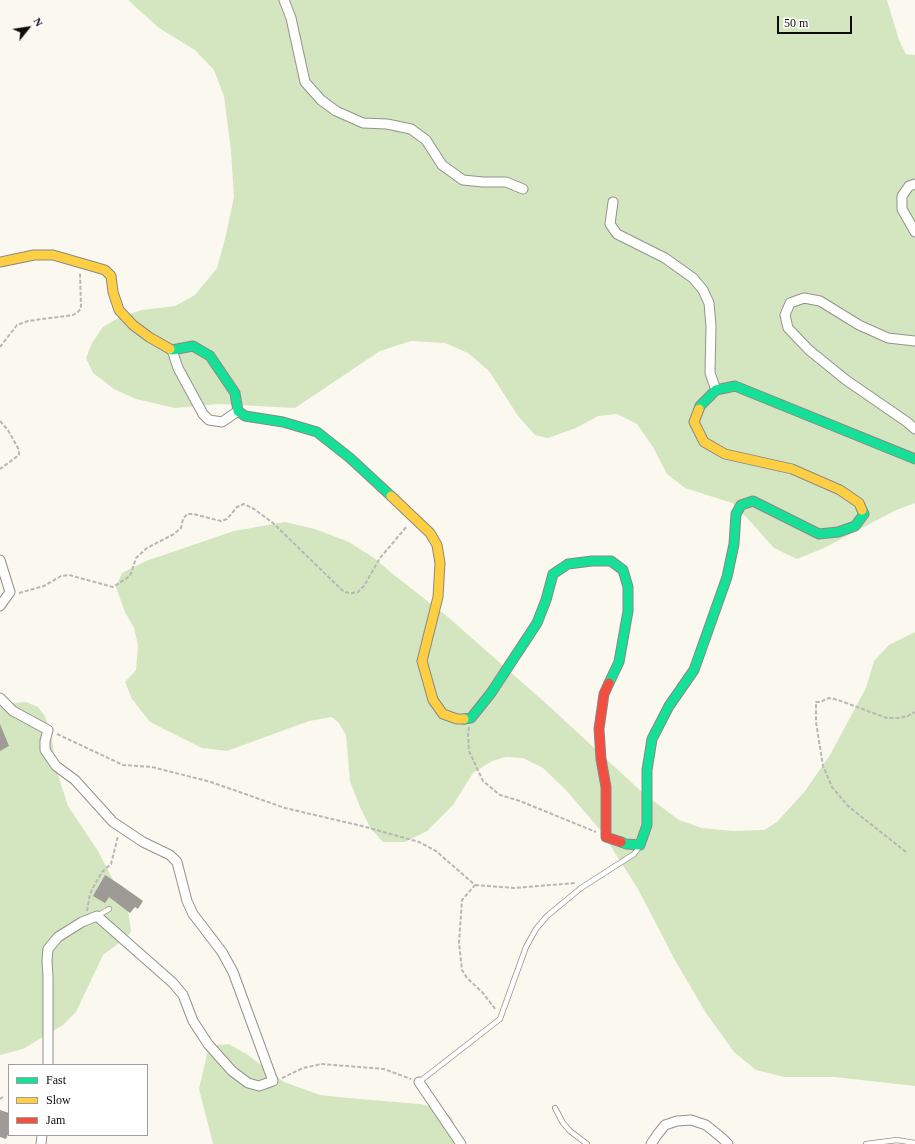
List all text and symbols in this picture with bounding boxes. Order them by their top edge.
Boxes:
north arrow [8,8,48,48]
scale bar [779,8,854,34]
text: N [31,16,46,28]
text: 50 m [784,16,808,30]
legend [8,1064,148,1136]
text: Fast [46,1073,66,1087]
text: Slow [46,1093,71,1107]
text: Jam [46,1113,65,1127]

